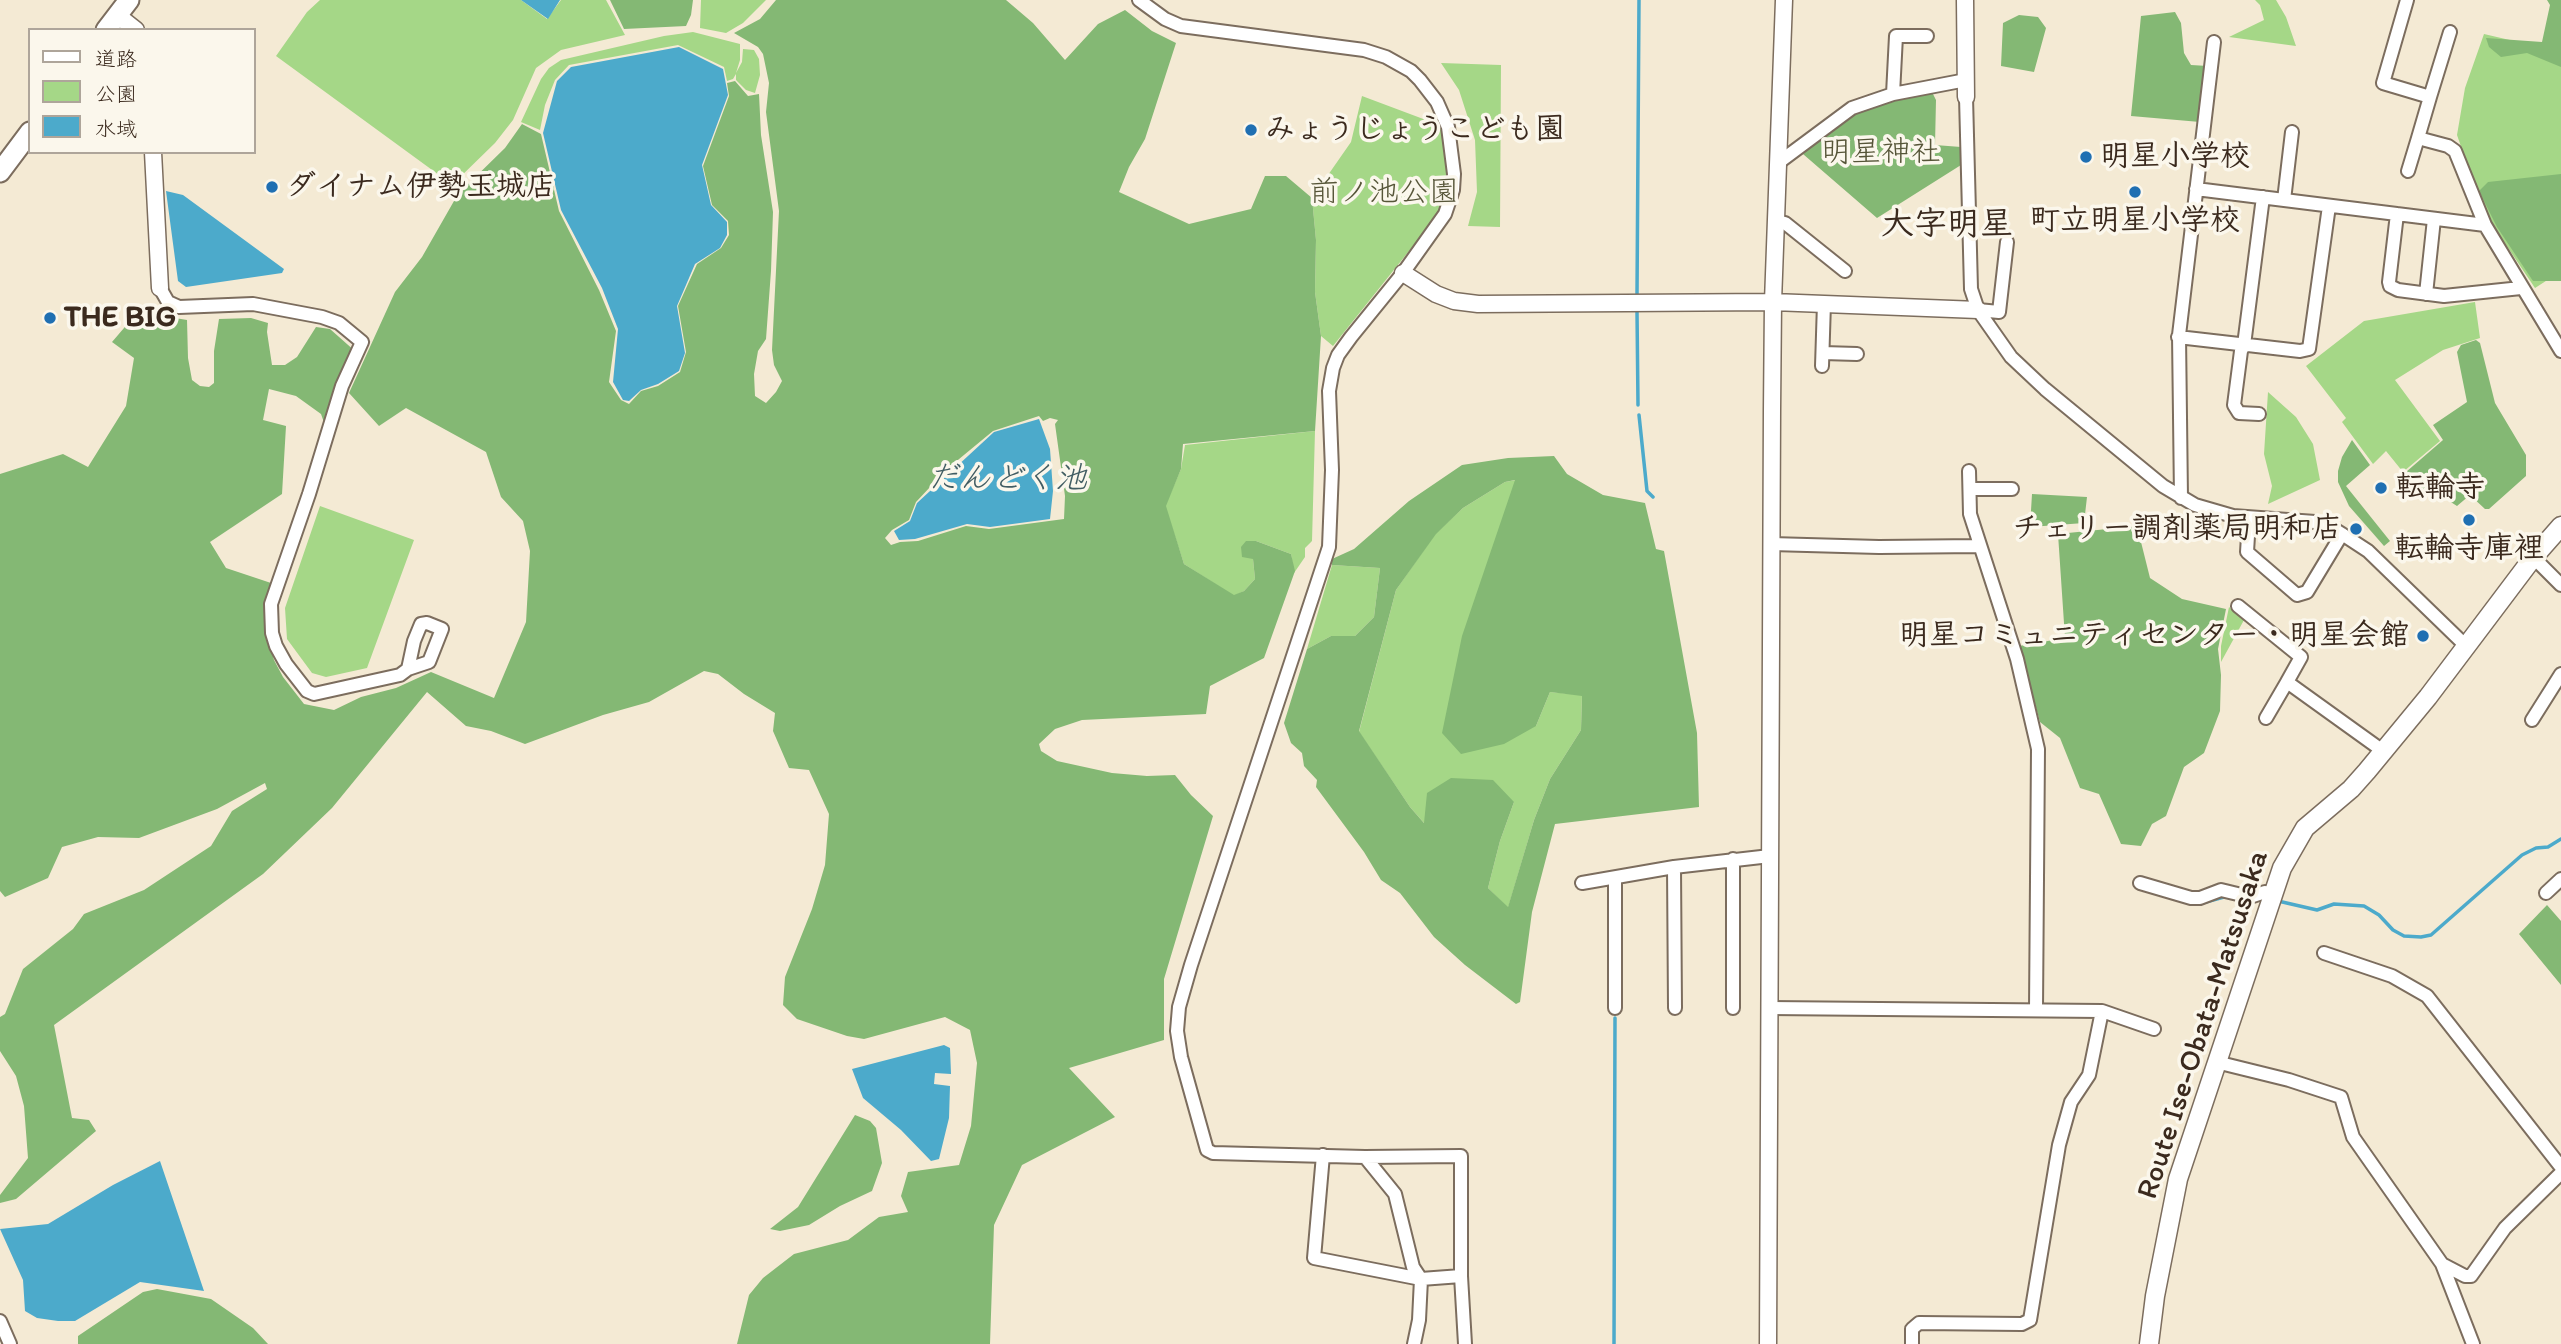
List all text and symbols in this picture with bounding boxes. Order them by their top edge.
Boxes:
legend [28,28,256,154]
text: 道路 [95,46,137,71]
text: 公園 [95,81,137,106]
place label: みょうじょうこども園 [1265,112,1565,148]
text: 水域 [95,116,137,141]
marker: みょうじょうこども園 [1243,122,1259,138]
park label: 明星神社 [1821,135,1941,171]
place label: 明星小学校 [2100,139,2250,175]
marker: 明星小学校 [2078,149,2094,165]
place label: ダイナム伊勢玉城店 [286,169,556,205]
park label: 前ノ池公園 [1309,175,1459,211]
marker: ダイナム伊勢玉城店 [264,179,280,195]
marker: 町立明星小学校 [2127,184,2143,200]
place label: 町立明星小学校 [2030,203,2240,239]
district label: 大字明星 [1881,206,2013,246]
place label: THE BIG [64,300,176,336]
marker: THE BIG [42,310,58,326]
water label: だんどく池 [927,461,1087,499]
place label: 転輪寺 [2395,470,2485,506]
marker: 転輪寺 [2373,480,2389,496]
place label: チェリー調剤薬局明和店 [2012,511,2342,547]
marker: 転輪寺庫裡 [2461,512,2477,528]
marker: チェリー調剤薬局明和店 [2348,521,2364,537]
place label: 転輪寺庫裡 [2394,531,2544,567]
place label: 明星コミュニティセンター・明星会館 [1899,618,2409,654]
marker: 明星コミュニティセンター・明星会館 [2415,628,2431,644]
street label: Route Ise-Obata-Matsusaka [2131,846,2277,1204]

